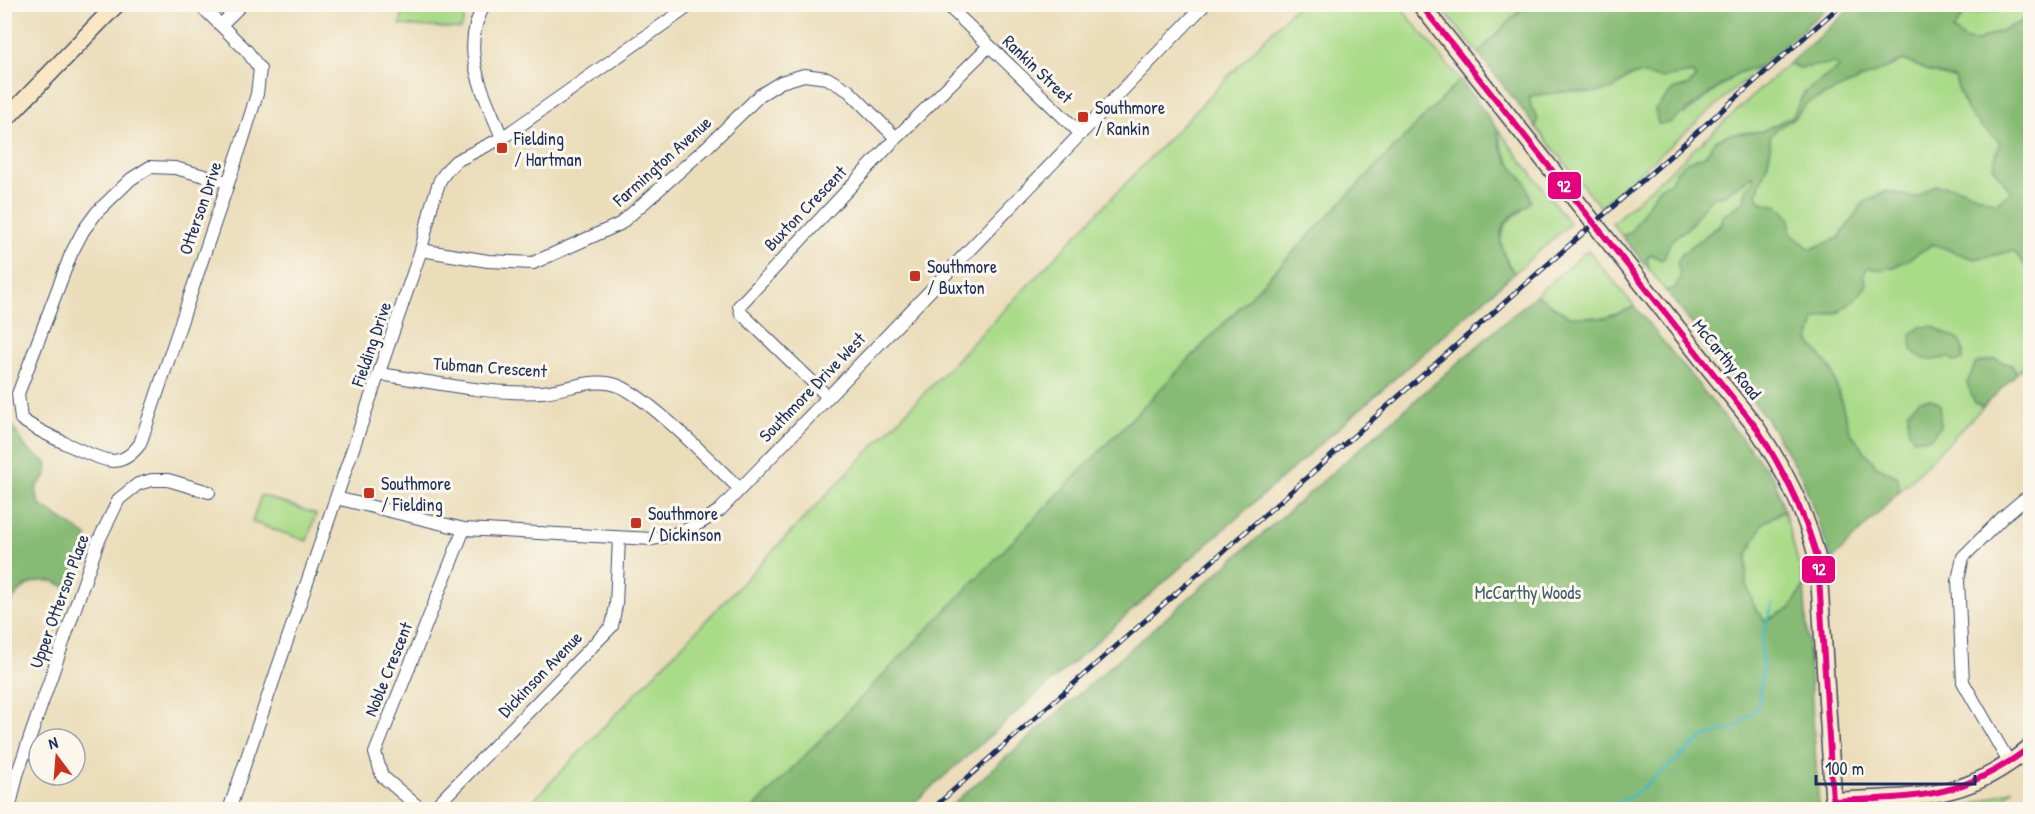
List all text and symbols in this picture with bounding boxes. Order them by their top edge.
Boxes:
street label: Rankin Street [997,29,1079,109]
place label: Southmore / Rankin [1095,95,1165,141]
street label: Farmington Avenue [607,110,717,213]
marker: Southmore / Rankin [1076,110,1090,124]
place label: Fielding / Hartman [513,126,582,172]
marker: Fielding / Hartman [495,141,509,155]
street label: Otterson Drive [172,158,228,258]
street label: Buxton Crescent [758,159,853,256]
line badge: 92 [1547,171,1582,200]
text: 92 [1557,175,1571,197]
place label: Southmore / Buxton [927,254,997,300]
marker: Southmore / Buxton [908,269,922,283]
street label: Fielding Drive [345,298,397,391]
street label: McCarthy Road [1687,314,1767,404]
street label: Southmore Drive West [753,326,871,447]
street label: Tubman Crescent [432,351,549,384]
place label: Southmore / Fielding [381,471,451,517]
marker: Southmore / Fielding [362,486,376,500]
place label: Southmore / Dickinson [648,501,721,547]
marker: Southmore / Dickinson [629,516,643,530]
street label: Upper Otterson Place [23,530,95,672]
line badge: 92 [1801,555,1836,584]
text: 92 [1812,558,1826,580]
park label: McCarthy Woods [1475,580,1581,605]
street label: Noble Crescent [358,617,419,720]
street label: Dickinson Avenue [492,625,588,723]
north arrow [27,727,87,787]
text: N [46,731,60,754]
scale bar [1816,748,1975,786]
text: 100 m [1825,756,1864,781]

